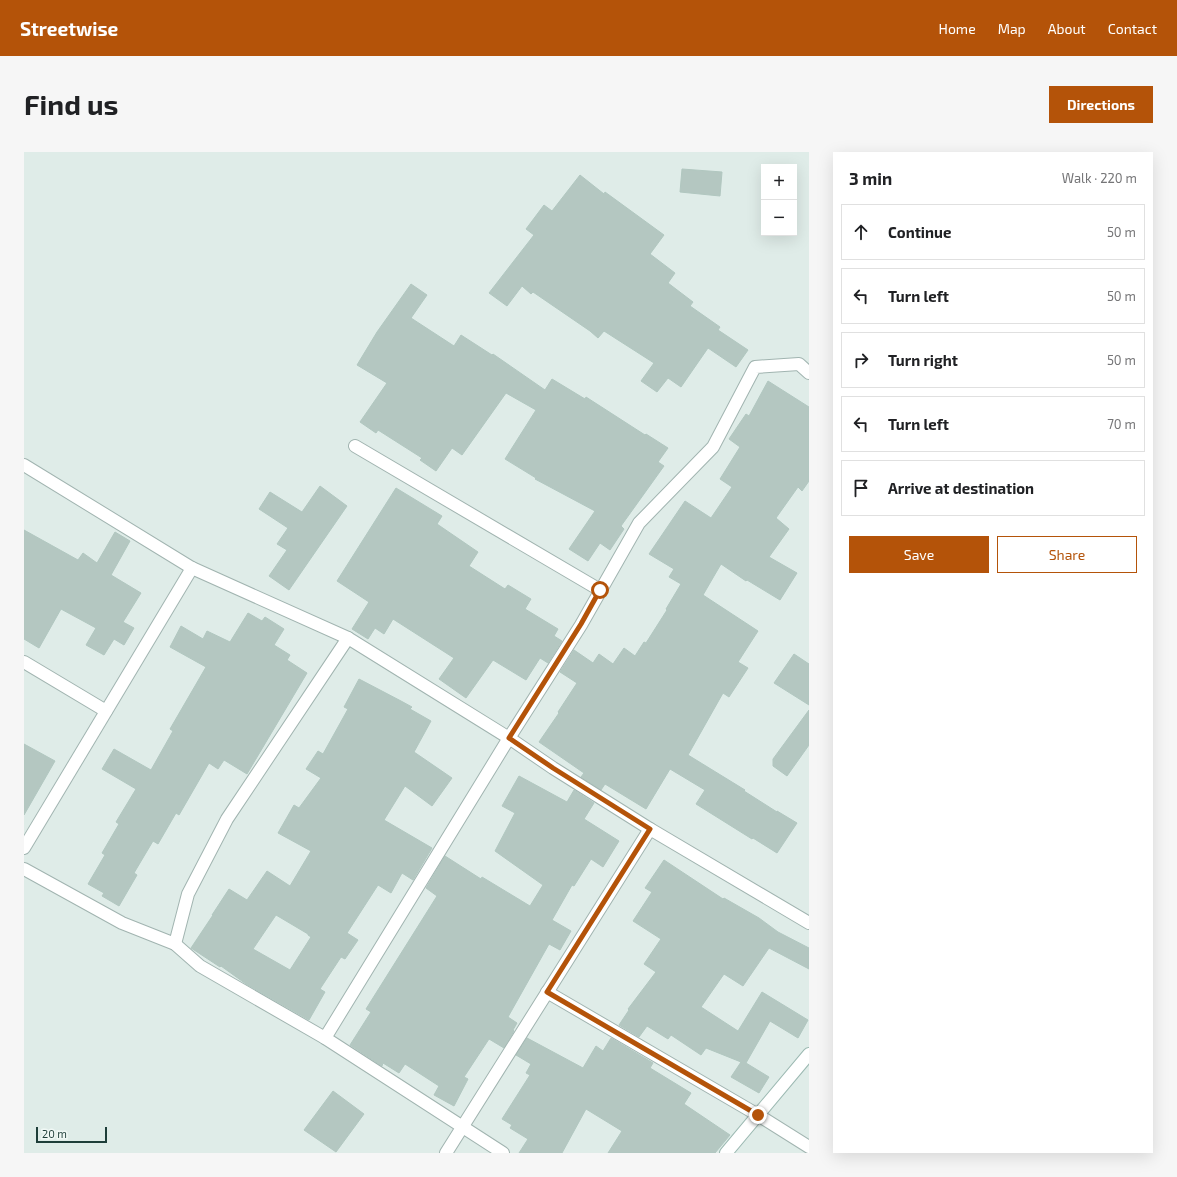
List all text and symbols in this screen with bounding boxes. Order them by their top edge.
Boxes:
text: Streetwise [20,17,118,40]
text: Home [939,20,976,37]
text: Map [998,20,1026,37]
text: About [1048,20,1086,37]
text: Contact [1108,20,1157,37]
button: Directions [1049,86,1153,123]
text: Find us [24,87,118,121]
map controls [761,164,797,236]
button: + [761,164,797,200]
text: 3 min [849,168,892,188]
text: Walk · 220 m [1062,170,1137,186]
button: − [761,200,797,236]
icon: ahead [850,221,872,243]
text: Continue [888,223,951,241]
text: 50 m [1107,224,1136,240]
icon: left [850,285,872,307]
text: Turn left [888,287,949,305]
text: 50 m [1107,288,1136,304]
icon: right [850,349,872,371]
text: Turn right [888,351,958,369]
text: 50 m [1107,352,1136,368]
icon: left [850,413,872,435]
text: Turn left [888,415,949,433]
text: 70 m [1107,416,1136,432]
icon: arrive [850,477,872,499]
text: Arrive at destination [888,479,1034,497]
button: Save [849,536,989,573]
button: Share [997,536,1137,573]
route start [591,581,609,599]
route end [749,1106,767,1124]
scale bar [36,1125,107,1144]
text: 20 m [42,1127,67,1140]

